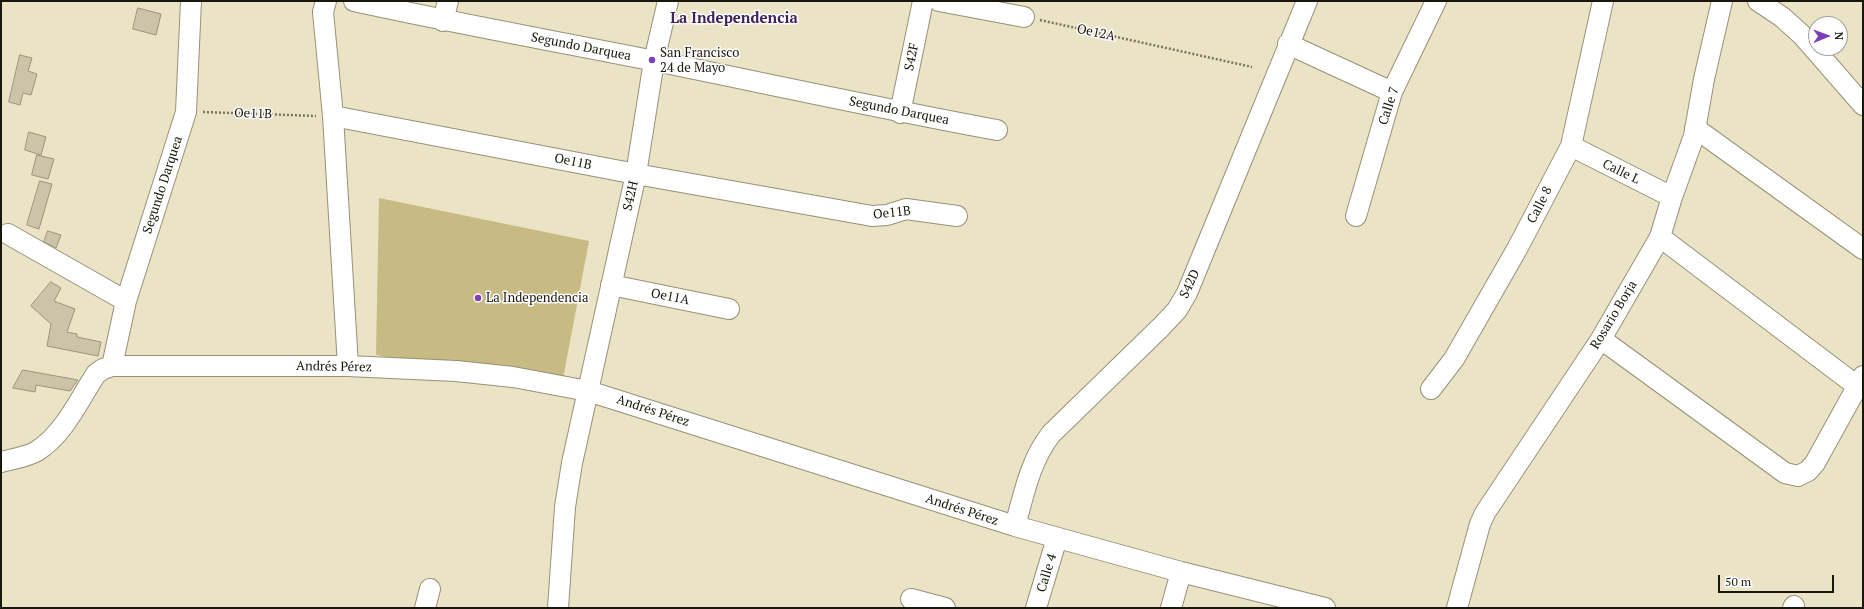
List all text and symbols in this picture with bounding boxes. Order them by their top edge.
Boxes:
district label: La Independencia [670,10,798,28]
north arrow [1808,16,1848,56]
street label: Oe12A [1075,21,1117,45]
street label: Segundo Darquea [530,30,632,64]
text: N [1832,32,1846,40]
street label: S42F [901,42,923,72]
place label: San Francisco 24 de Mayo [660,45,739,76]
marker: San Francisco 24 de Mayo [647,55,657,65]
street label: Calle 7 [1375,85,1403,127]
street label: Segundo Darquea [848,94,950,128]
street label: Oe11B [234,106,272,122]
street label: Segundo Darquea [140,134,186,236]
street label: Oe11B [553,151,593,173]
street label: Calle L [1600,156,1642,188]
street label: S42H [620,179,642,213]
street label: Calle 8 [1524,184,1556,226]
street label: Oe11B [872,203,912,223]
street label: S42D [1177,267,1203,301]
street label: Rosario Borja [1587,278,1641,352]
street label: Oe11A [649,286,691,308]
place label: La Independencia [486,290,589,306]
marker: La Independencia [473,293,483,303]
street label: Andrés Pérez [296,359,372,375]
street label: Andrés Pérez [615,392,691,430]
street label: Andrés Pérez [924,491,1000,529]
street label: Calle 4 [1034,552,1060,594]
scale bar [1720,567,1836,593]
text: 50 m [1725,574,1751,589]

